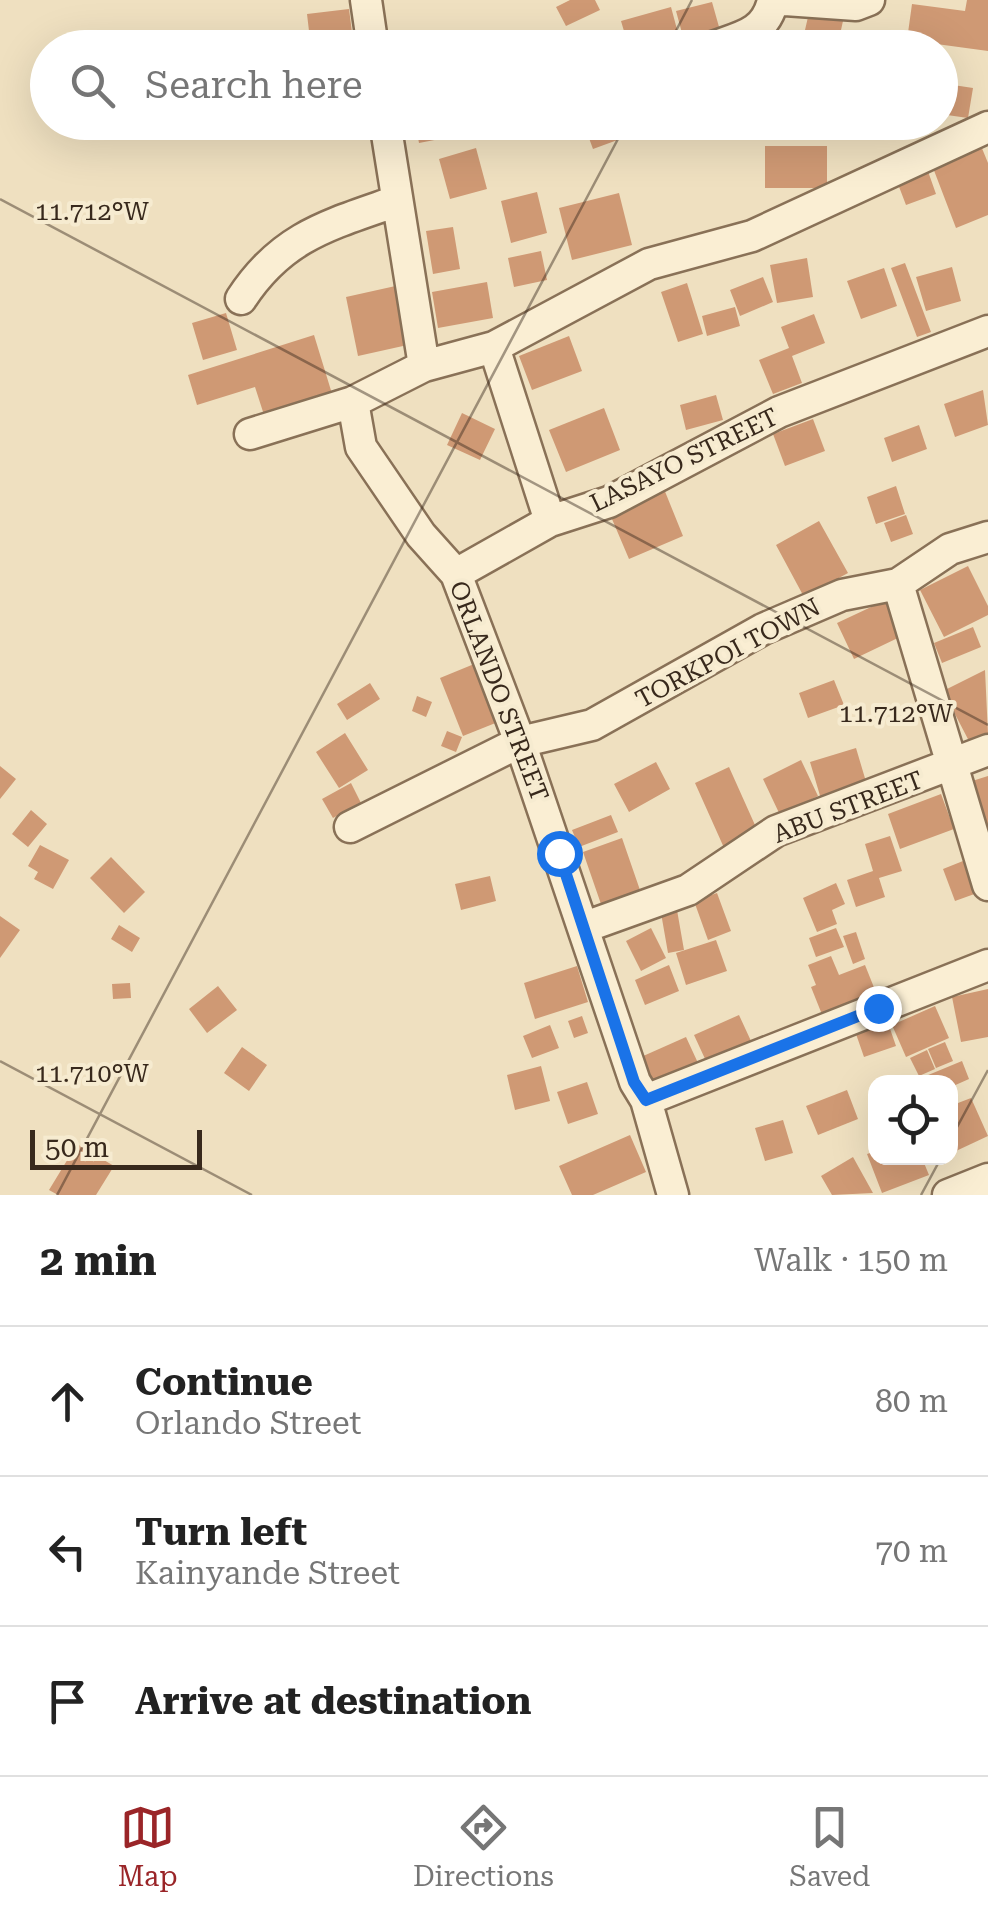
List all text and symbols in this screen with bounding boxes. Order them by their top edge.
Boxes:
search box [30,30,958,140]
icon: search [65,58,120,113]
text: Search here [145,63,363,107]
text: 11.712°W [35,197,150,226]
street label: LASAYO STREET [585,402,783,518]
street label: ORLANDO STREET [444,577,554,805]
street label: TORKPOI TOWN [631,592,825,714]
text: 11.712°W [839,699,954,728]
street label: ABU STREET [769,765,927,849]
route start [537,831,583,877]
route end [856,986,902,1032]
text: 11.710°W [35,1059,150,1088]
map controls [868,1075,958,1165]
button: locate [868,1075,958,1165]
scale bar [30,1125,202,1170]
text: 50 m [45,1131,109,1164]
text: 2 min [40,1236,157,1285]
text: Walk · 150 m [754,1241,948,1279]
text: Continue [135,1360,313,1404]
icon: ahead [40,1374,95,1429]
text: 80 m [875,1382,948,1420]
text: Orlando Street [135,1404,361,1442]
text: Turn left [135,1510,307,1554]
icon: left [40,1524,95,1579]
text: 70 m [875,1532,948,1570]
text: Kainyande Street [135,1554,400,1592]
icon: arrive [40,1674,95,1729]
text: Arrive at destination [135,1679,531,1723]
tab: Map [118,1800,178,1893]
tab: Directions [413,1800,554,1893]
tab: Saved [789,1800,870,1893]

